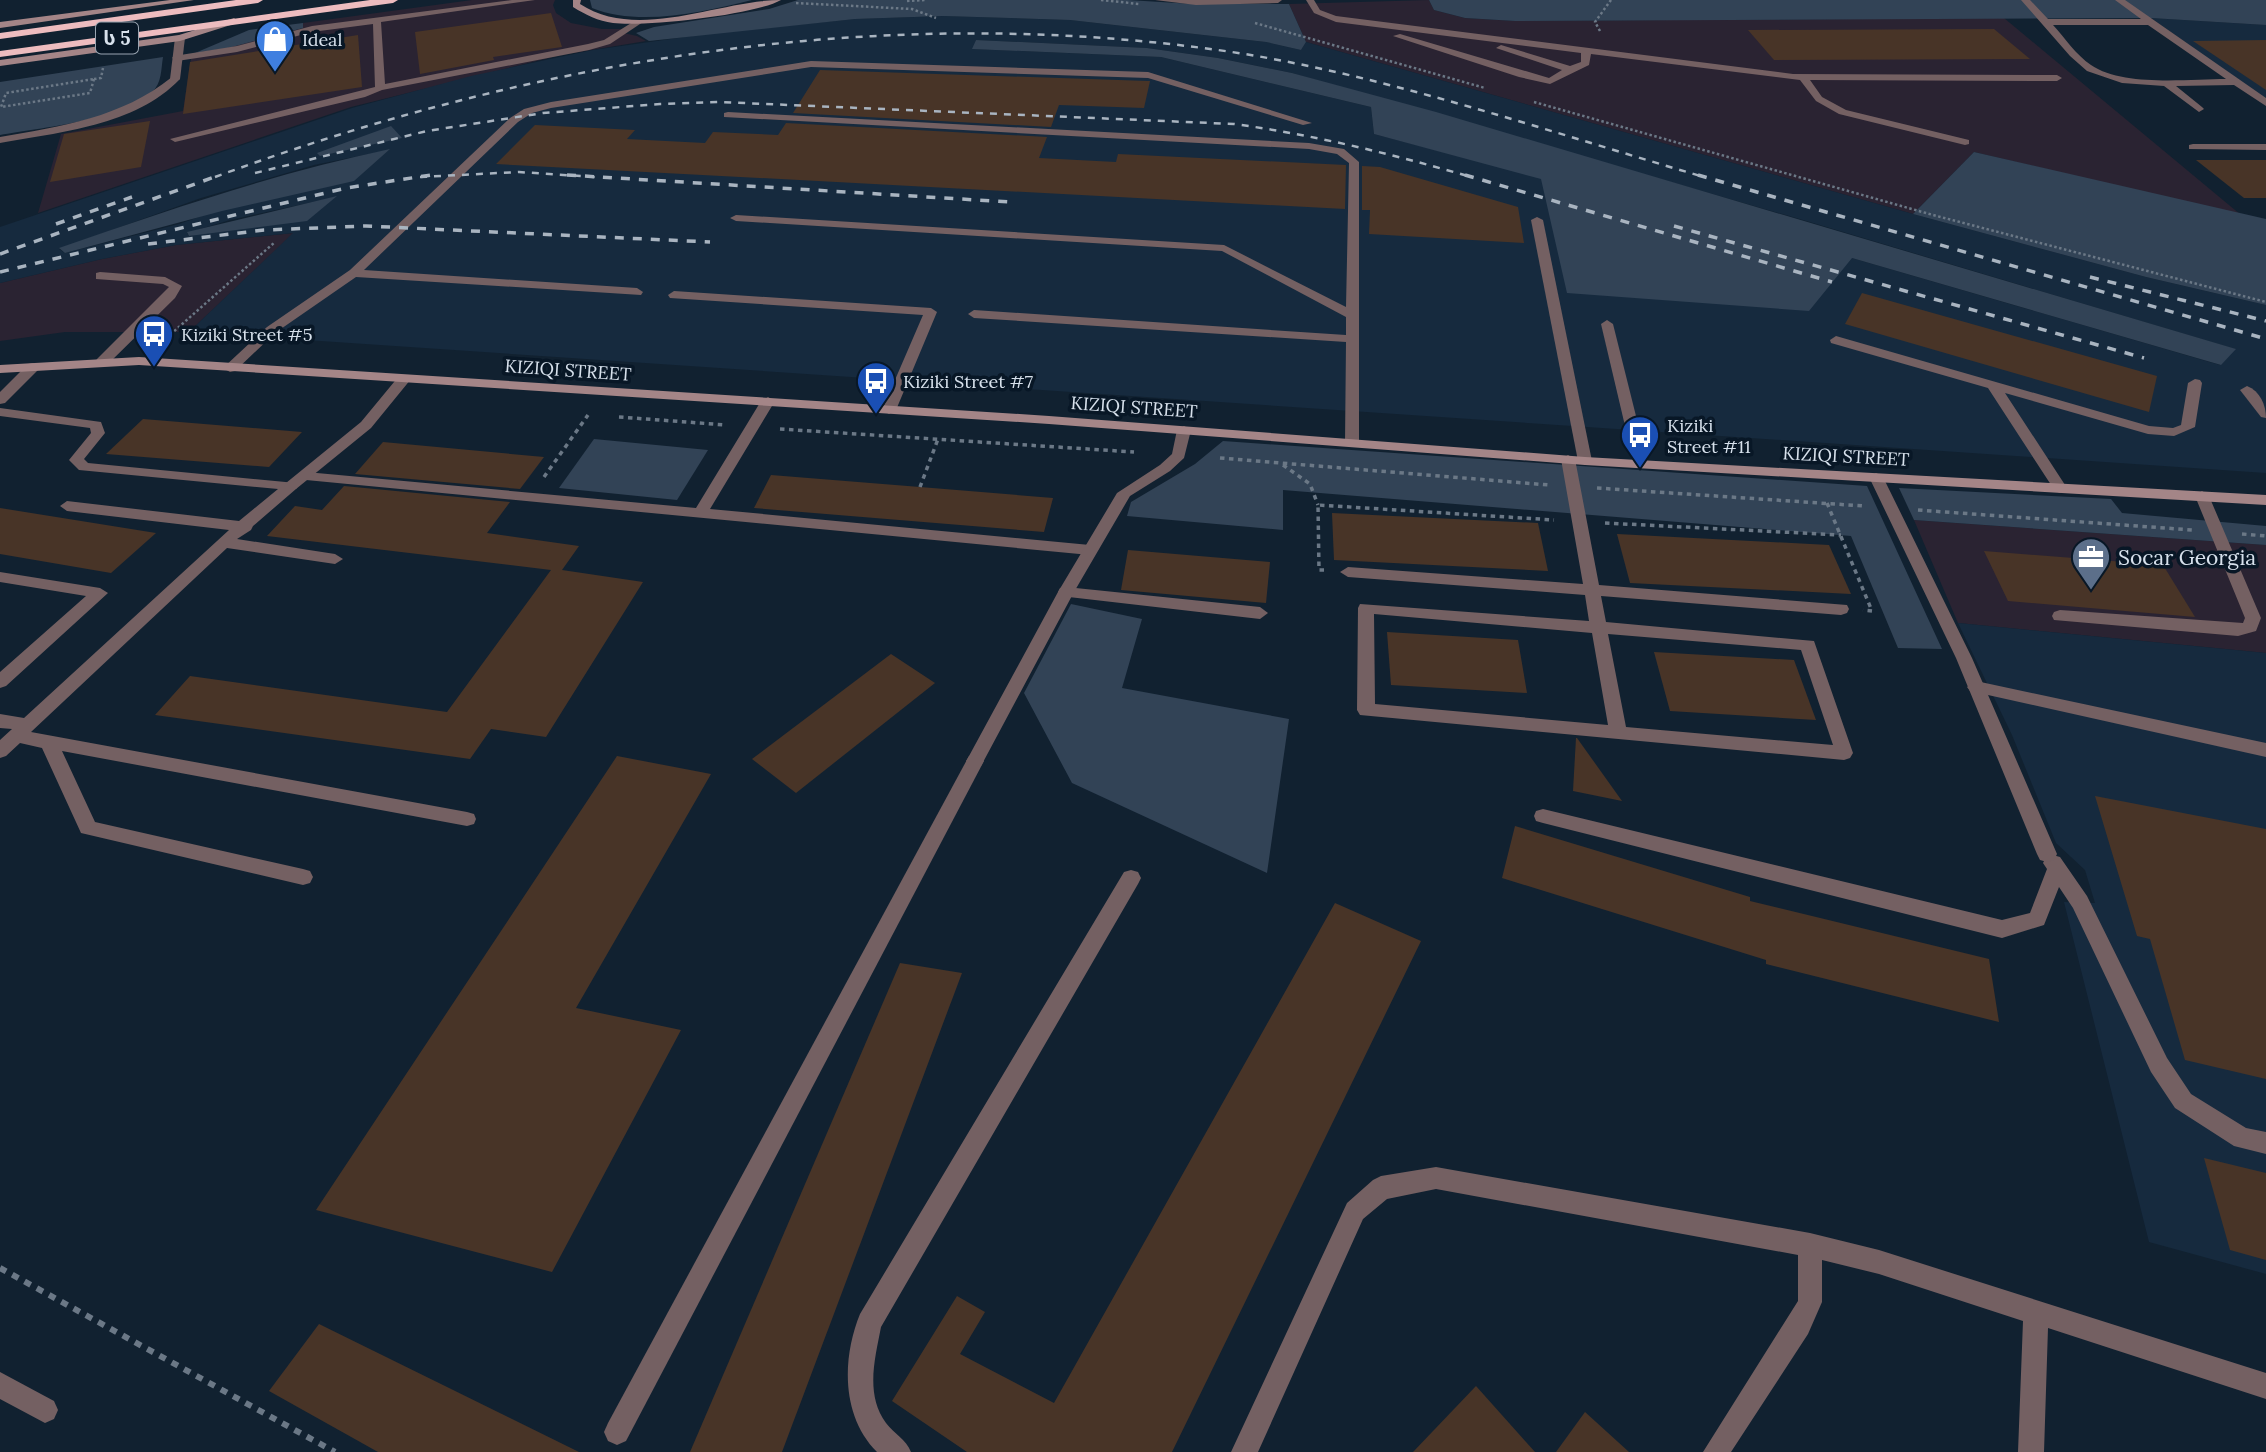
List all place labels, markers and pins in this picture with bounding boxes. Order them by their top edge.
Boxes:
shop icon: Ideal [254,18,296,73]
place label: Ideal [302,28,342,51]
bus stop icon: Kiziki Street #5 [133,313,175,368]
place label: Kiziki Street #5 [181,323,313,346]
bus stop icon: Kiziki Street #7 [855,360,897,415]
place label: Kiziki Street #7 [903,370,1033,393]
bus stop icon: Kiziki Street #11 [1619,414,1661,469]
place label: Kiziki Street #11 [1667,414,1751,458]
office icon: Socar Georgia [2070,536,2112,591]
place label: Socar Georgia [2118,544,2256,571]

